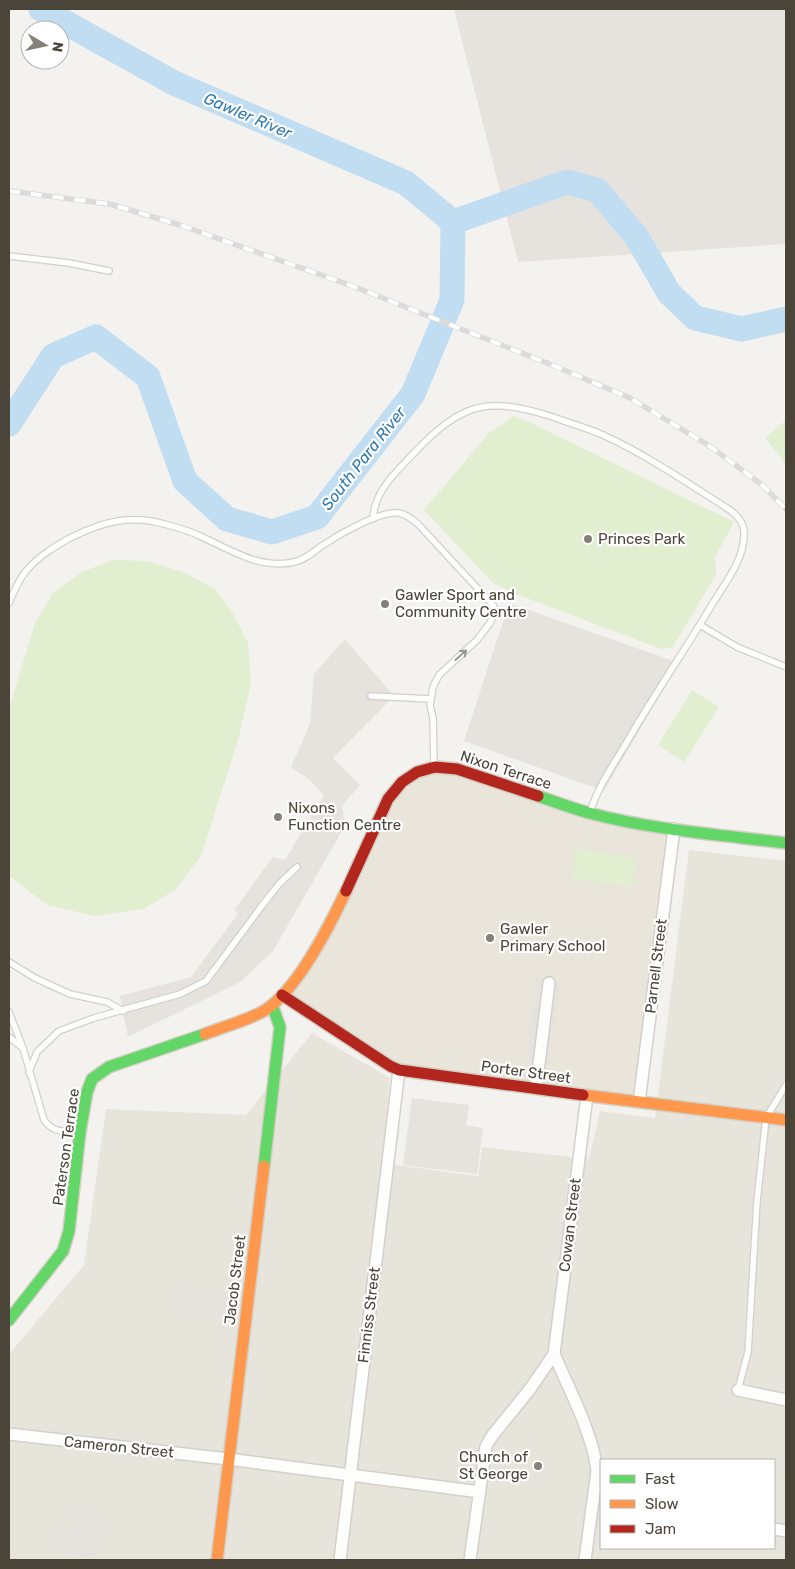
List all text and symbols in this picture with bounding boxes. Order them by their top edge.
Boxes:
north arrow [20,20,70,70]
text: N [48,41,67,53]
water label: Gawler River [201,88,295,143]
water label: South Para River [317,402,410,514]
place label: Princes Park [598,530,686,548]
marker: Princes Park [582,533,594,545]
place label: Gawler Sport and Community Centre [395,586,527,621]
marker: Gawler Sport and Community Centre [379,598,391,610]
one-way arrow [454,649,467,661]
street label: Nixon Terrace [458,747,554,793]
place label: Nixons Function Centre [288,799,401,834]
marker: Nixons Function Centre [272,811,284,823]
street label: Parnell Street [641,917,671,1014]
place label: Gawler Primary School [500,920,605,955]
marker: Gawler Primary School [484,932,496,944]
street label: Porter Street [480,1057,572,1087]
street label: Paterson Terrace [49,1087,83,1207]
street label: Cowan Street [555,1177,585,1273]
street label: Jacob Street [221,1234,249,1326]
street label: Finniss Street [354,1266,384,1364]
street label: Cameron Street [63,1432,175,1462]
place label: Church of St George [459,1448,528,1483]
legend [600,1459,775,1549]
marker: Church of St George [532,1460,544,1472]
text: Fast [645,1470,675,1488]
text: Slow [645,1495,678,1513]
text: Jam [645,1520,676,1538]

